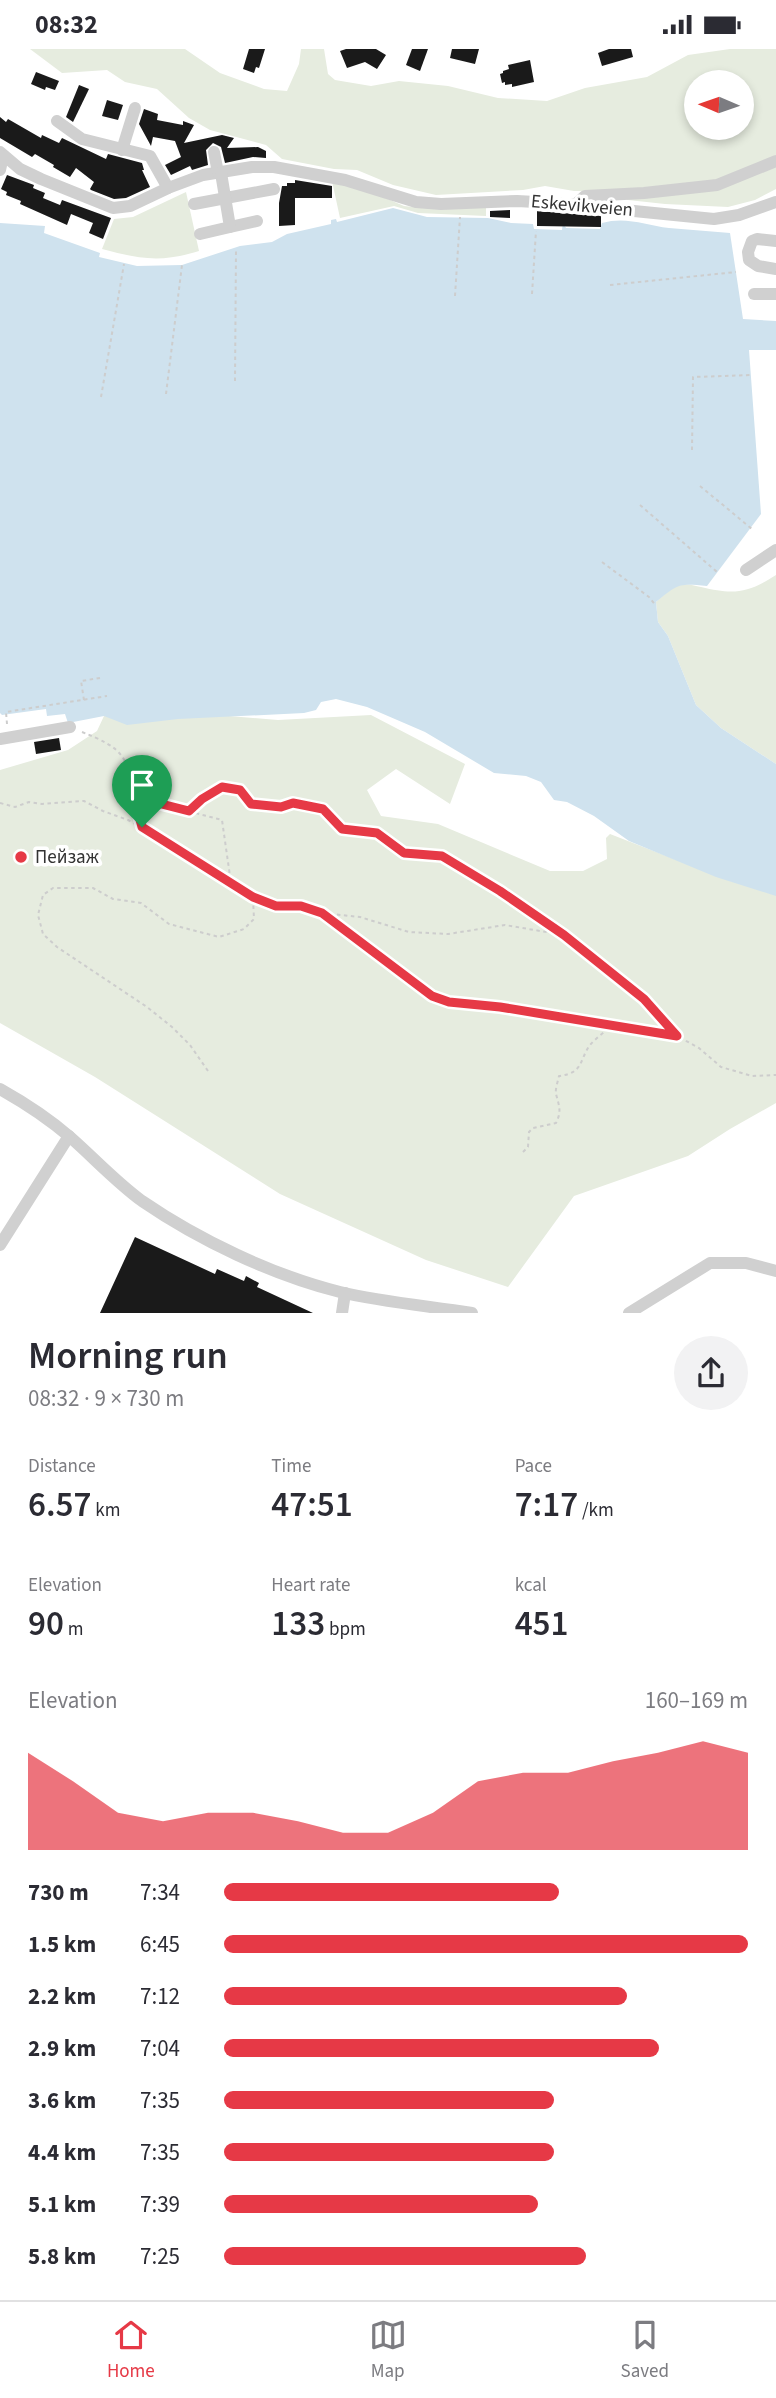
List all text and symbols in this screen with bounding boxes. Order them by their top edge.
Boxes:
text: 08:32 [35,6,98,43]
north arrow [684,70,754,140]
map controls [684,70,754,140]
street label: Eskevikveien [530,188,634,224]
pin [112,755,172,827]
icon: arrive [123,766,161,804]
place label: Пейзаж [35,844,99,871]
marker: Пейзаж [13,849,29,865]
text: Morning run [28,1329,228,1383]
button: share [674,1336,748,1410]
text: 08:32 · 9 × 730 m [28,1382,184,1415]
text: Distance [28,1453,96,1480]
text: Time [271,1453,311,1480]
text: Pace [515,1453,552,1480]
text: 6.57 [28,1480,92,1530]
text: 47:51 [271,1480,353,1530]
text: 7:17 [515,1480,578,1530]
text: km [92,1497,120,1524]
text: /km [578,1497,614,1524]
text: Elevation [28,1572,102,1599]
text: Heart rate [271,1572,350,1599]
text: kcal [515,1572,547,1599]
text: 90 [28,1599,64,1649]
text: 133 [271,1599,325,1649]
text: 451 [515,1599,569,1649]
text: m [64,1616,83,1643]
text: bpm [325,1616,366,1643]
text: Elevation [28,1684,118,1717]
text: 160–169 m [645,1684,748,1717]
text: 730 m [28,1876,89,1909]
text: 7:34 [140,1876,180,1909]
text: 1.5 km [28,1928,96,1961]
text: 6:45 [140,1928,180,1961]
text: 2.2 km [28,1980,96,2013]
text: 7:12 [140,1980,180,2013]
text: 2.9 km [28,2032,96,2065]
text: 7:04 [140,2032,180,2065]
text: 3.6 km [28,2084,96,2117]
text: 7:35 [140,2084,180,2117]
text: 4.4 km [28,2136,96,2169]
text: 7:35 [140,2136,180,2169]
text: 5.1 km [28,2188,96,2221]
text: 7:39 [140,2188,180,2221]
text: 5.8 km [28,2240,96,2273]
text: 7:25 [140,2240,180,2273]
tab: Home [107,2316,155,2385]
tab: Map [369,2316,407,2385]
tab: Saved [621,2316,669,2385]

